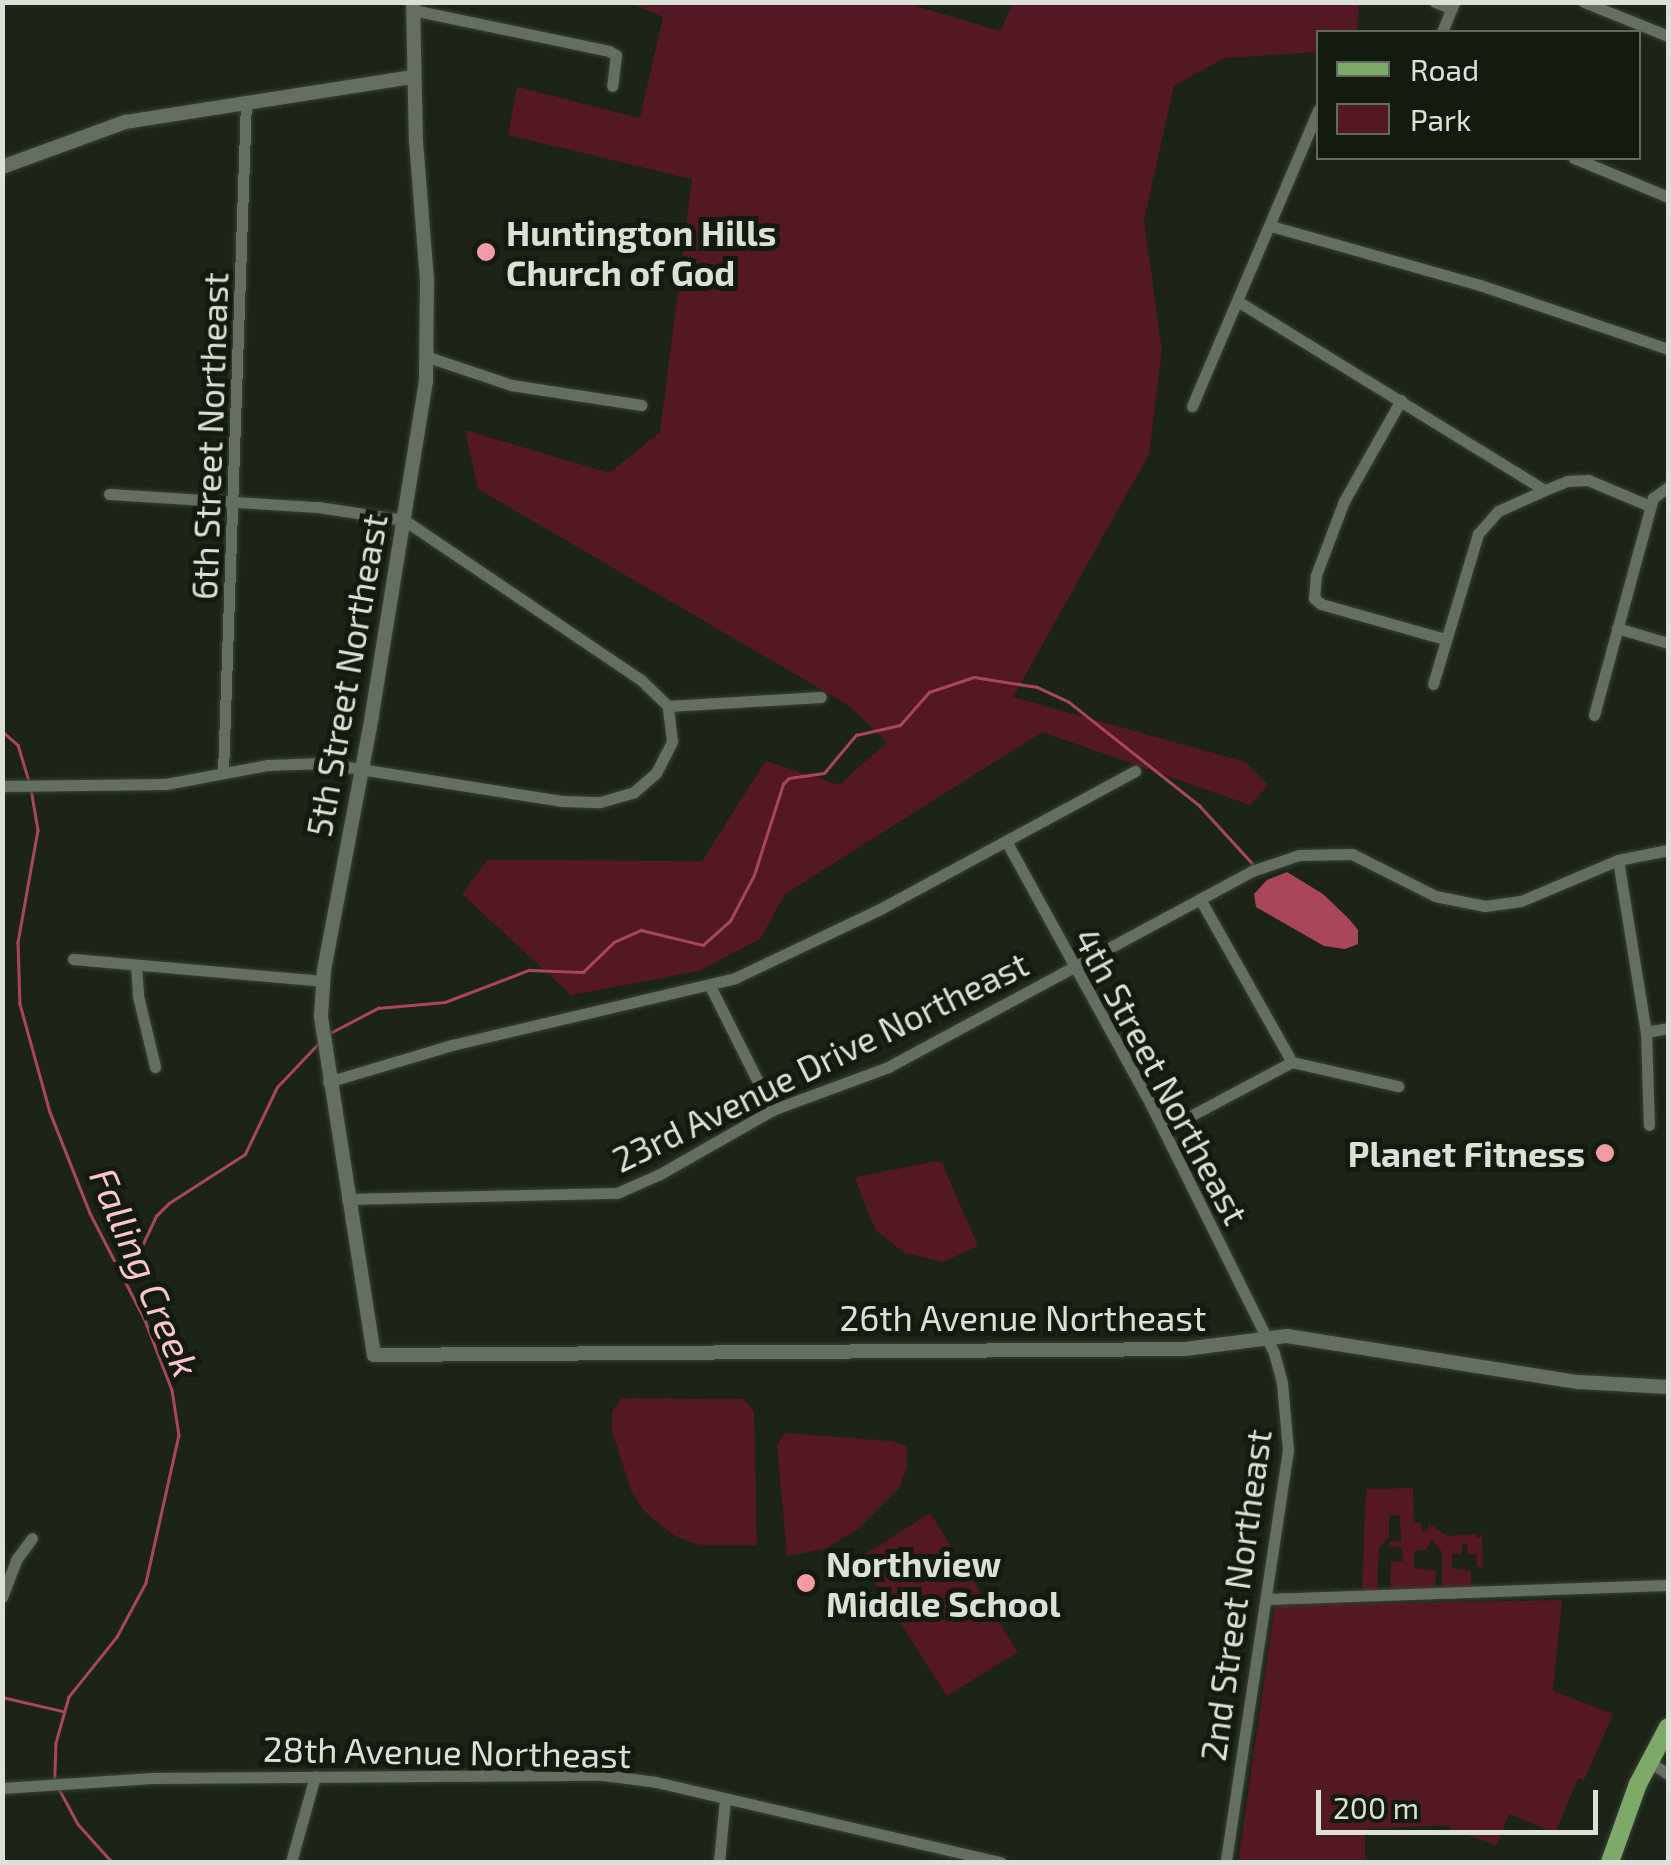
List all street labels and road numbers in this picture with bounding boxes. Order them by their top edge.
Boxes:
street label: 6th Street Northeast [182,271,236,601]
street label: 5th Street Northeast [297,510,395,840]
street label: 4th Street Northeast [1066,921,1258,1231]
street label: 23rd Avenue Drive Northeast [605,942,1035,1180]
street label: 26th Avenue Northeast [839,1296,1207,1338]
street label: 2nd Street Northeast [1191,1427,1279,1763]
street label: 28th Avenue Northeast [262,1727,632,1775]

